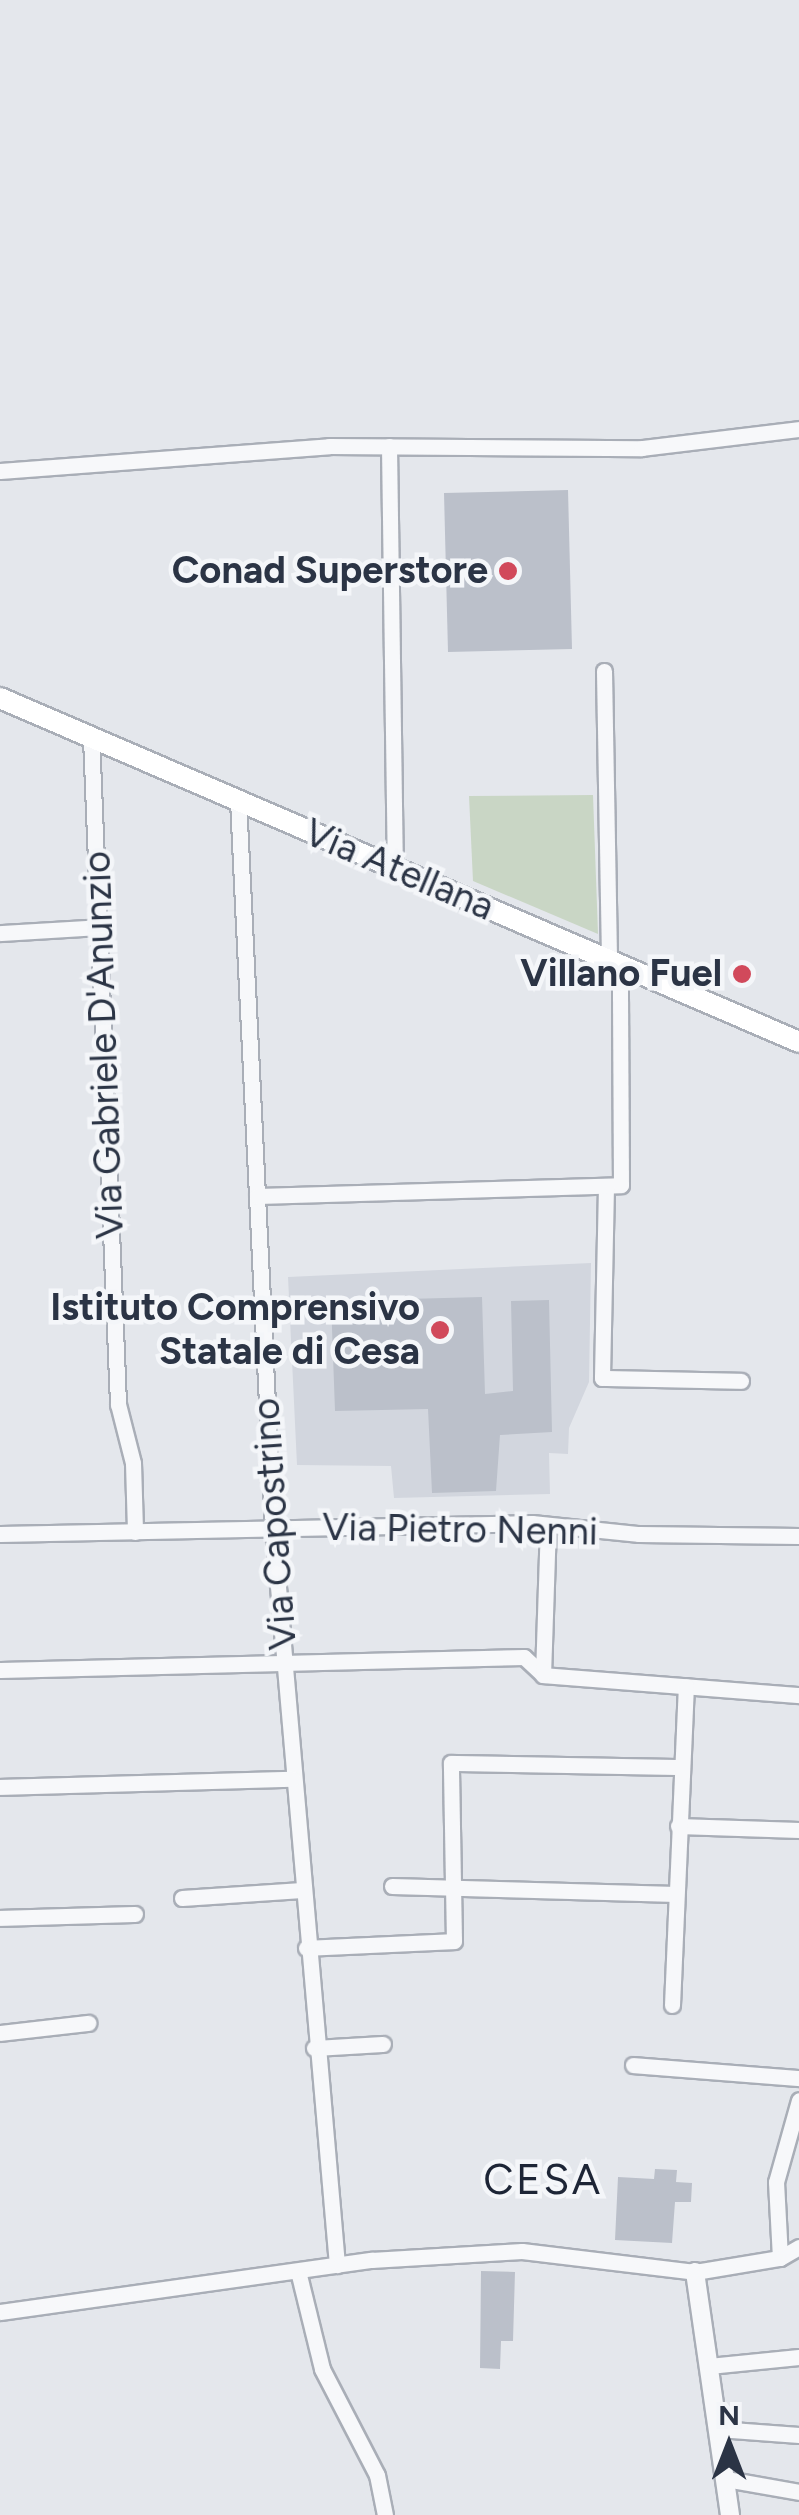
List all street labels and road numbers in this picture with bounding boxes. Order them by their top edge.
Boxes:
street label: Via Atellana [297,810,501,930]
street label: Via Gabriele D'Anunzio [74,850,134,1240]
street label: Via Capostrino [243,1397,307,1651]
street label: Via Pietro Nenni [322,1505,598,1555]

